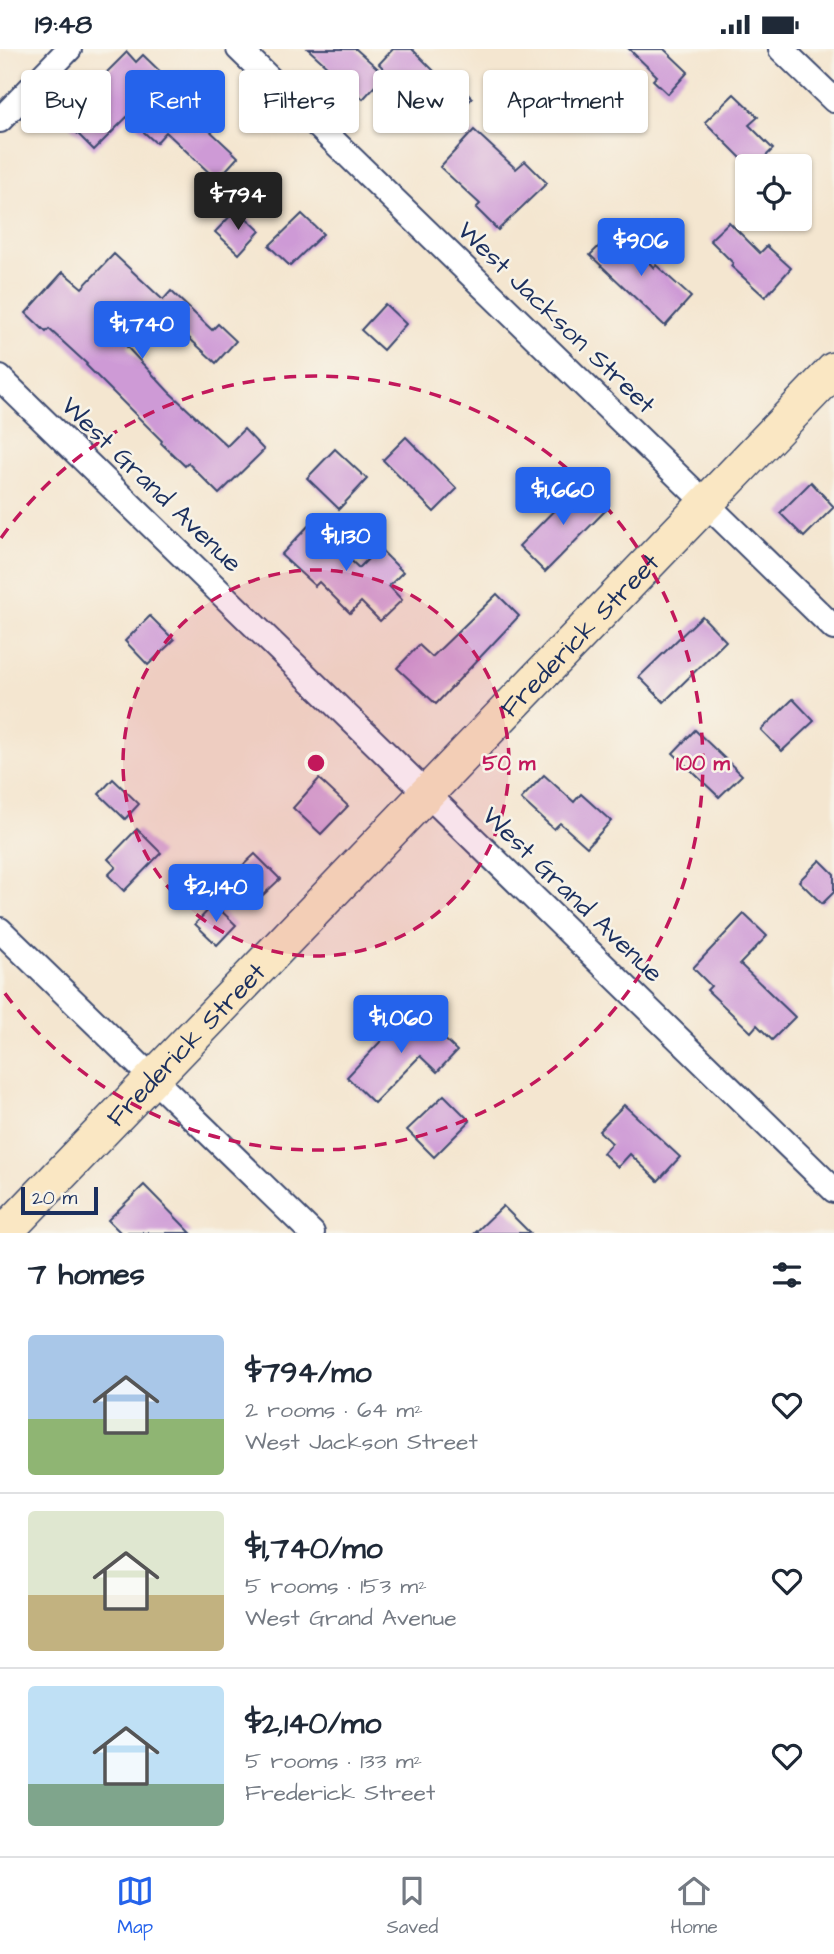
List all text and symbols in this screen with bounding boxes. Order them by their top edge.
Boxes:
text: 19:48 [35,7,92,43]
chip: Buy [21,70,111,133]
chip: Rent [125,70,225,133]
chip: Filters [239,70,359,133]
chip: New [373,70,469,133]
chip: Apartment [483,70,648,133]
map controls [735,154,812,231]
button: locate [735,154,812,231]
pin: $794 [197,173,279,232]
text: $794 [210,179,266,211]
street label: West Jackson Street [449,213,664,422]
pin: $906 [600,219,682,278]
text: $906 [614,225,668,257]
pin: $1,740 [85,301,199,361]
text: $1,740 [110,308,174,340]
street label: West Grand Avenue [53,389,250,581]
pin: $1,660 [506,468,620,527]
text: $1,660 [531,474,595,506]
pin: $1,130 [289,513,403,573]
text: $1,130 [322,520,371,552]
street label: Frederick Street [492,545,668,726]
text: 50 m [483,749,536,778]
text: 100 m [676,749,731,778]
centre of rings [304,751,328,775]
street label: West Grand Avenue [474,799,671,991]
pin: $2,140 [159,865,273,924]
text: $2,140 [184,871,248,903]
street label: Frederick Street [99,954,274,1135]
pin: $1,060 [344,995,458,1055]
text: $1,060 [369,1002,433,1034]
scale bar [21,1184,98,1216]
text: 20 m [32,1185,77,1212]
text: 7 homes [28,1254,145,1296]
icon: filters [768,1256,806,1294]
text: $794/mo [245,1352,372,1394]
icon: home [84,1363,168,1447]
icon: heart [768,1386,806,1424]
text: 2 rooms · 64 m² [245,1394,423,1426]
text: West Jackson Street [245,1426,478,1458]
text: $1,740/mo [245,1528,383,1570]
icon: home [84,1539,168,1623]
icon: heart [768,1562,806,1600]
text: 5 rooms · 153 m² [245,1570,427,1602]
text: West Grand Avenue [245,1602,457,1634]
text: $2,140/mo [245,1703,381,1745]
icon: home [84,1714,168,1798]
icon: heart [768,1737,806,1775]
text: 5 rooms · 133 m² [245,1745,422,1777]
text: Frederick Street [245,1777,435,1809]
tab: Map [116,1872,154,1941]
tab: Saved [386,1872,438,1941]
tab: Home [671,1872,718,1941]

